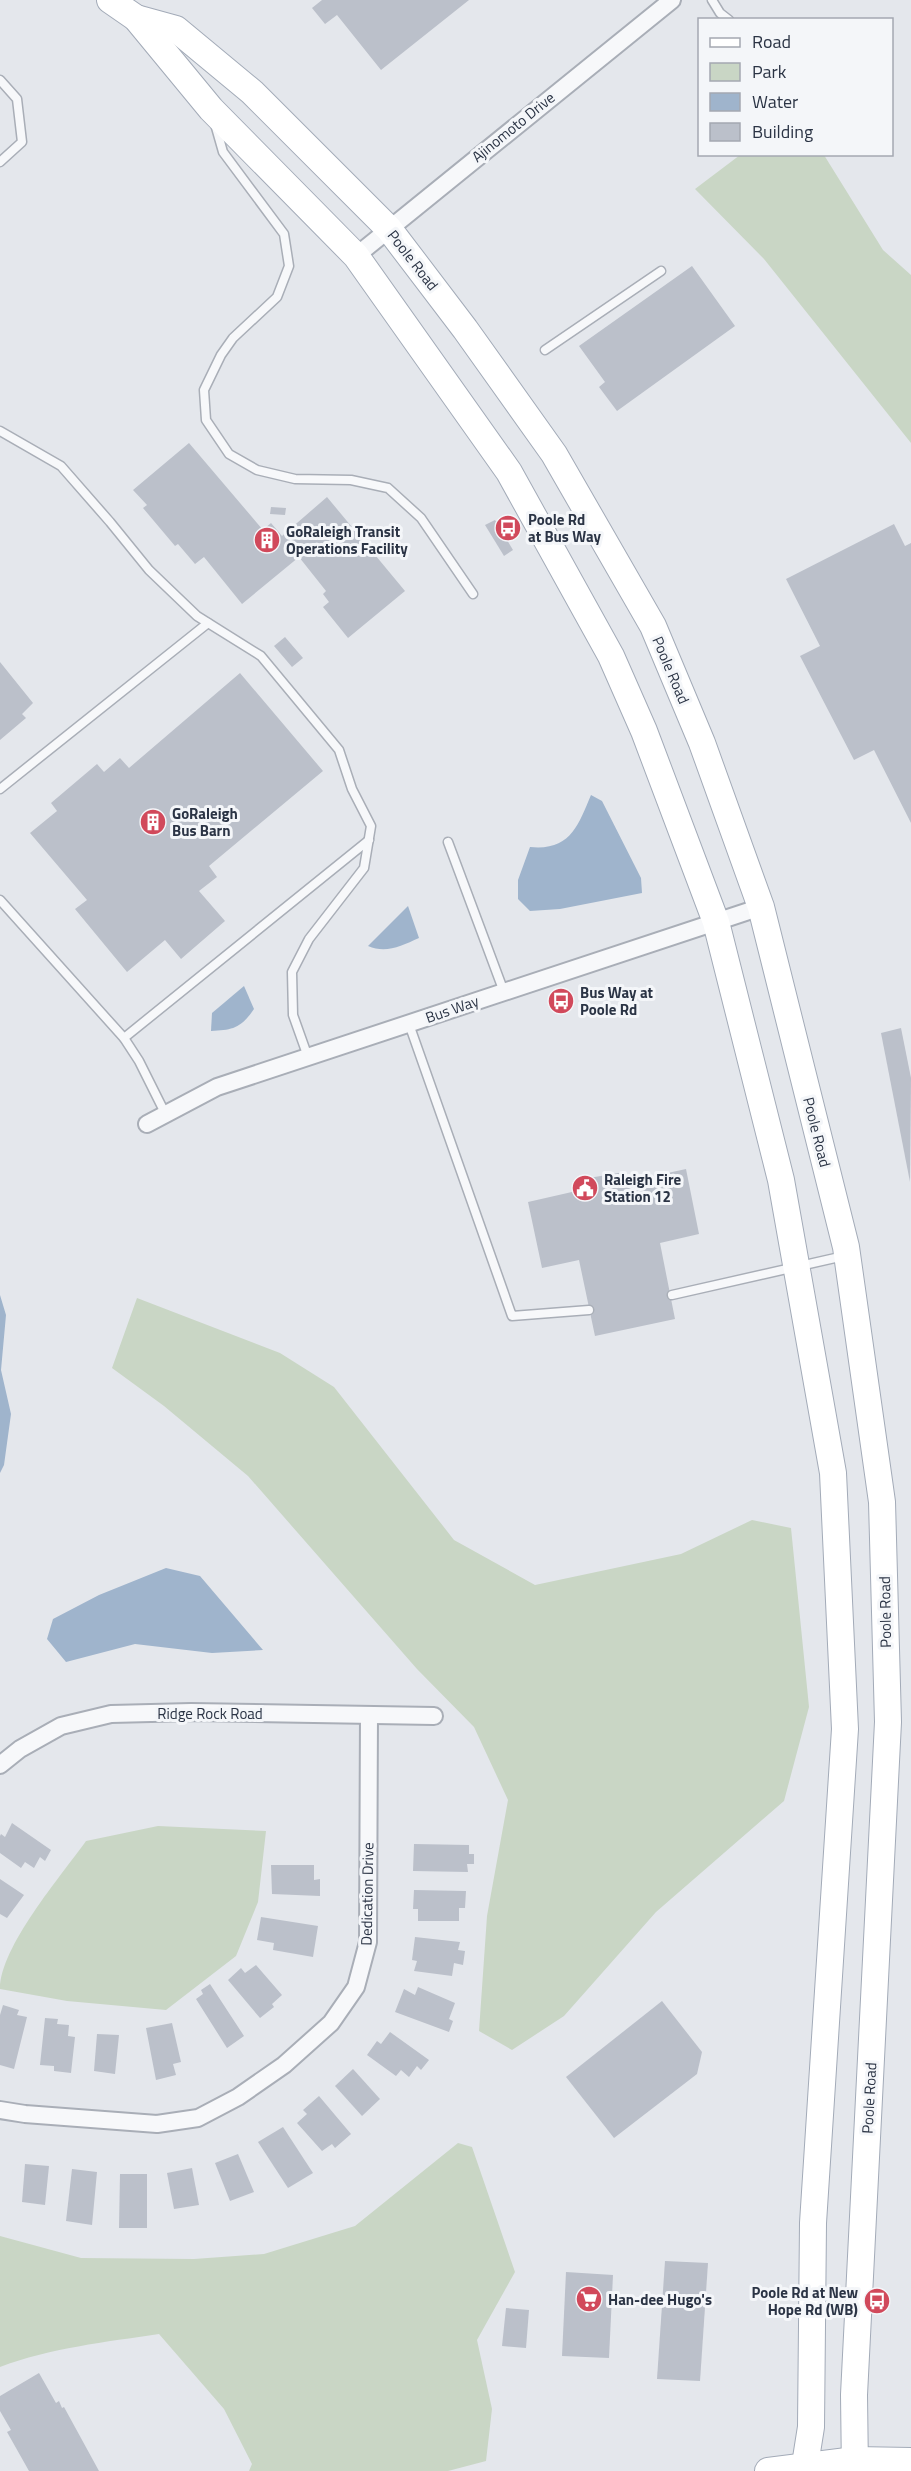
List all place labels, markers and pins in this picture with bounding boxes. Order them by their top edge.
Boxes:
place label: Poole Rd at Bus Way [528,508,602,548]
bus stop icon: Poole Rd at Bus Way [493,513,523,543]
place label: GoRaleigh Transit Operations Facility [286,520,408,560]
building icon: GoRaleigh Transit Operations Facility [252,525,282,555]
place label: GoRaleigh Bus Barn [172,802,238,842]
building icon: GoRaleigh Bus Barn [138,807,168,837]
place label: Bus Way at Poole Rd [580,981,654,1021]
bus stop icon: Bus Way at Poole Rd [546,986,576,1016]
place label: Raleigh Fire Station 12 [604,1168,681,1208]
public building icon: Raleigh Fire Station 12 [570,1173,600,1203]
place label: Poole Rd at New Hope Rd (WB) [752,2281,858,2321]
supermarket icon: Han-dee Hugo's [574,2284,604,2314]
bus stop icon: Poole Rd at New Hope Rd (WB) [862,2286,892,2316]
place label: Han-dee Hugo's [608,2288,712,2311]

